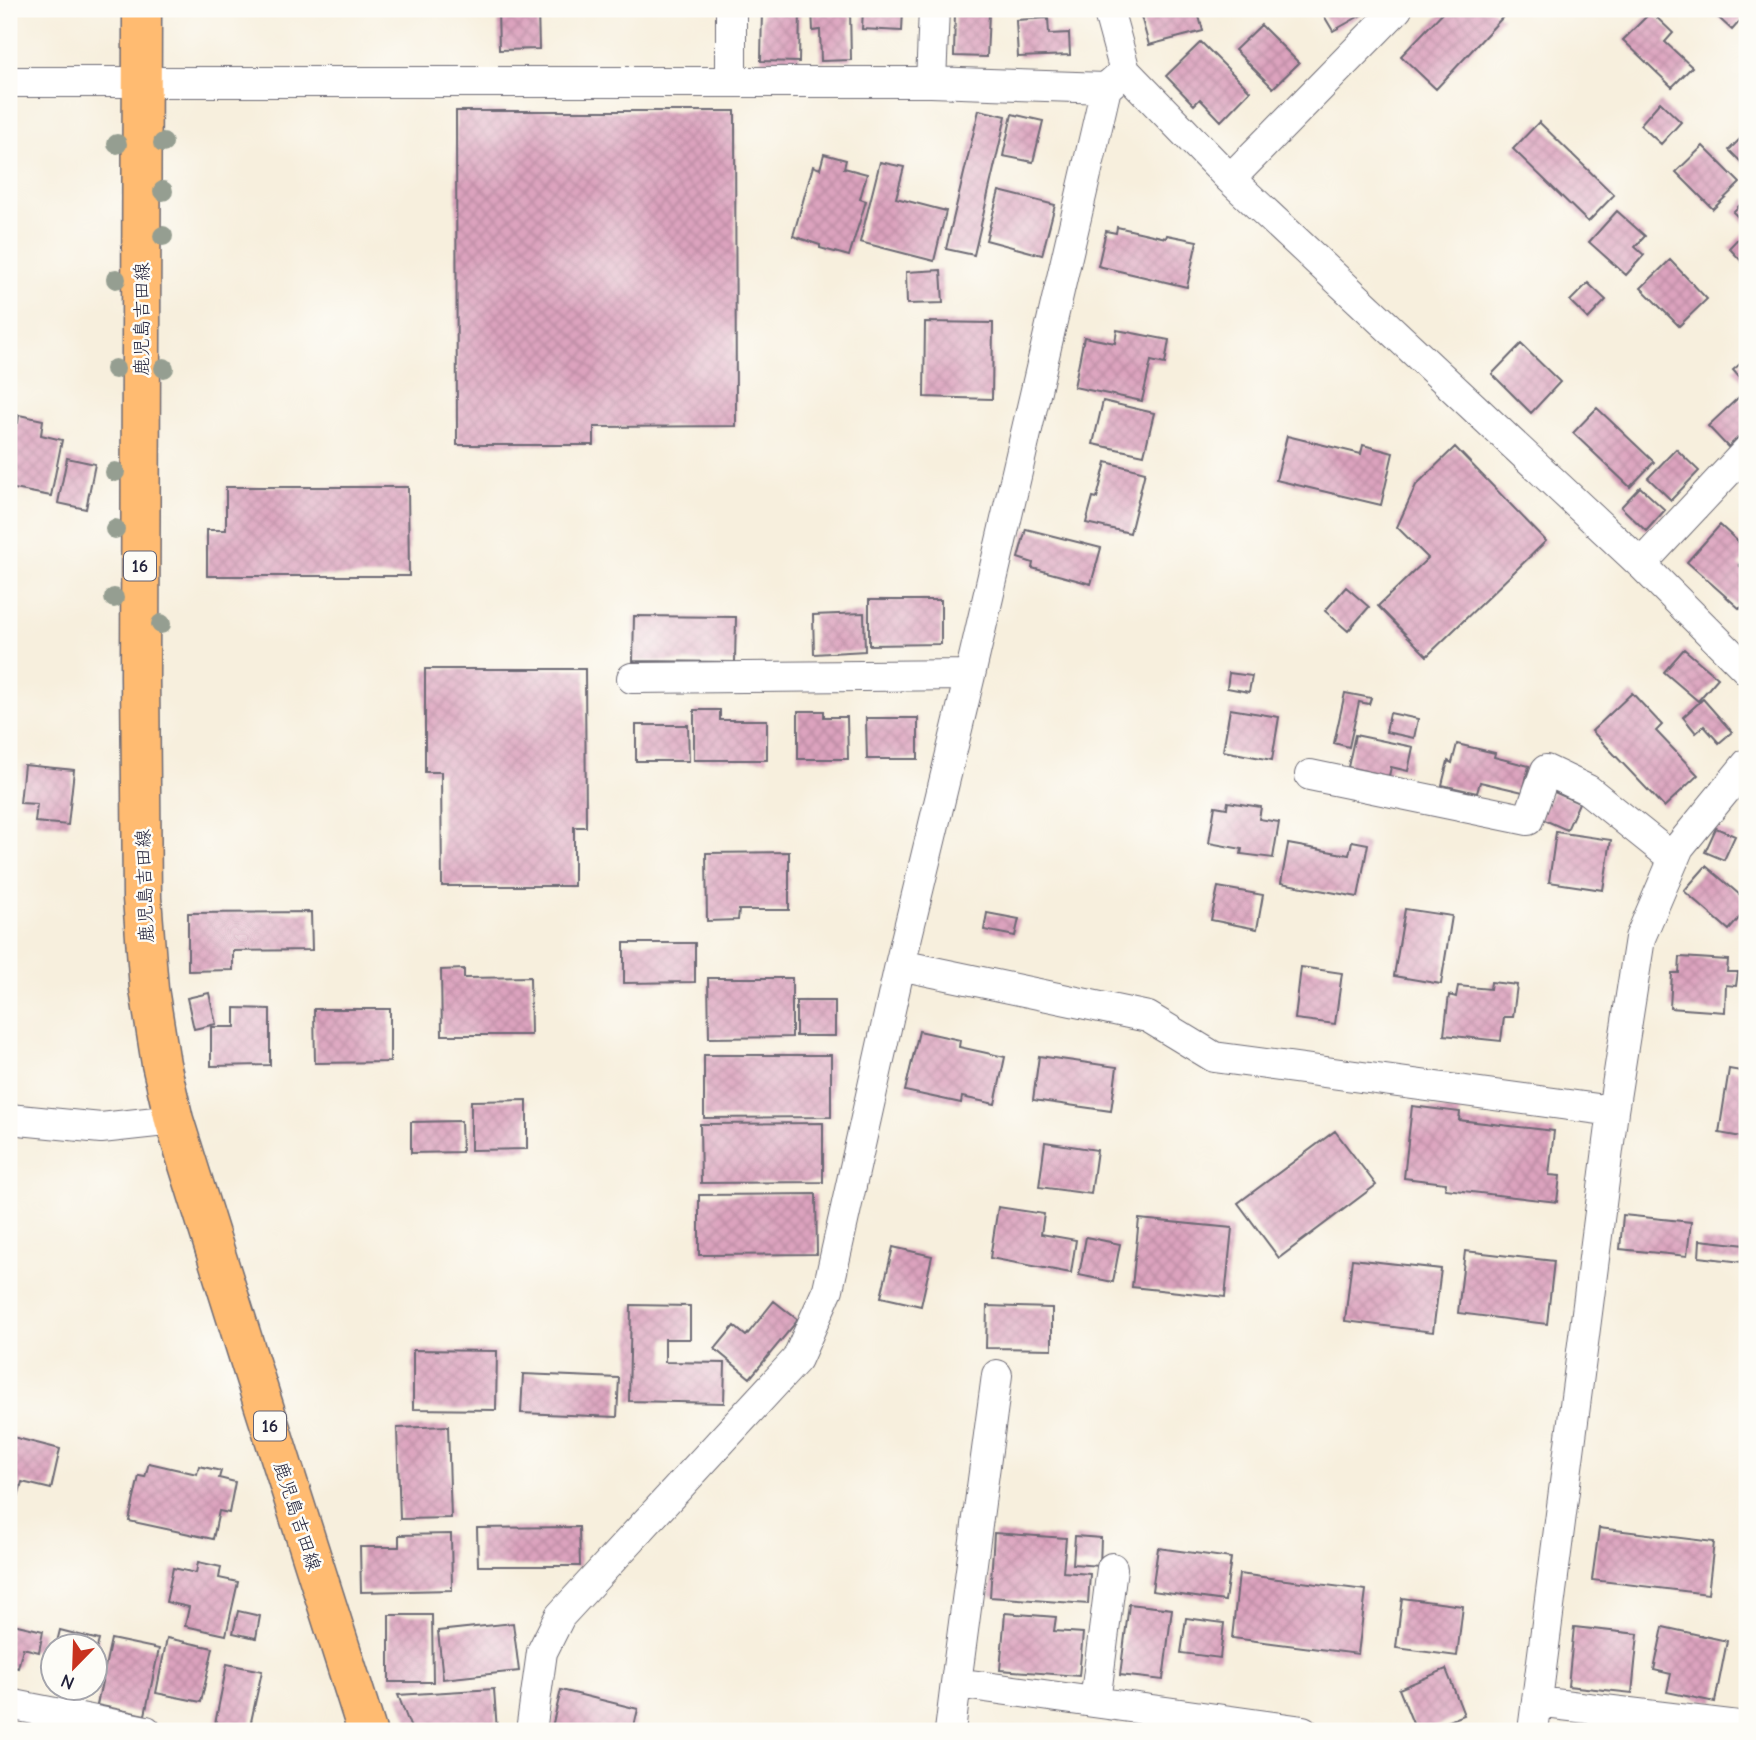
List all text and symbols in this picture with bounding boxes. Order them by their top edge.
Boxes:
street label: 鹿児島吉田線 [131,262,153,376]
road number: 16 [124,552,156,580]
street label: 鹿児島吉田線 [132,829,158,943]
road number: 16 [254,1412,286,1441]
street label: 鹿児島吉田線 [269,1459,325,1574]
north arrow [38,1632,108,1702]
text: N [58,1669,78,1694]

